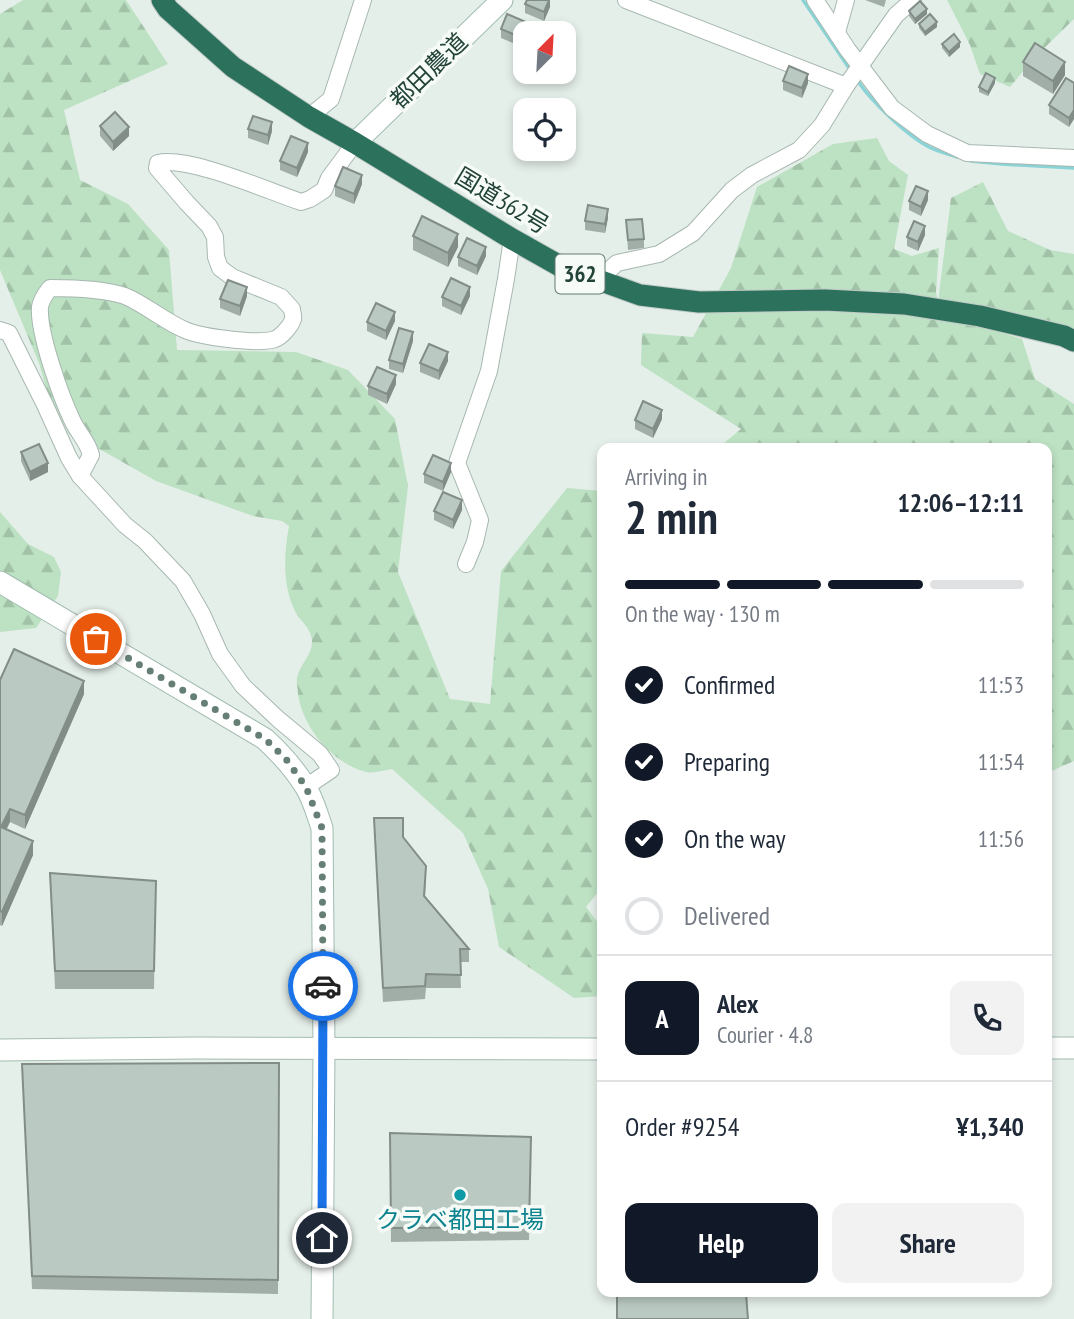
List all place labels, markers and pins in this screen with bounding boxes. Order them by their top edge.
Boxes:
pin [66,609,126,669]
marker: クラベ都田工場 [452,1187,468,1203]
place label: クラベ都田工場 [376,1204,544,1235]
pin [292,1208,352,1268]

